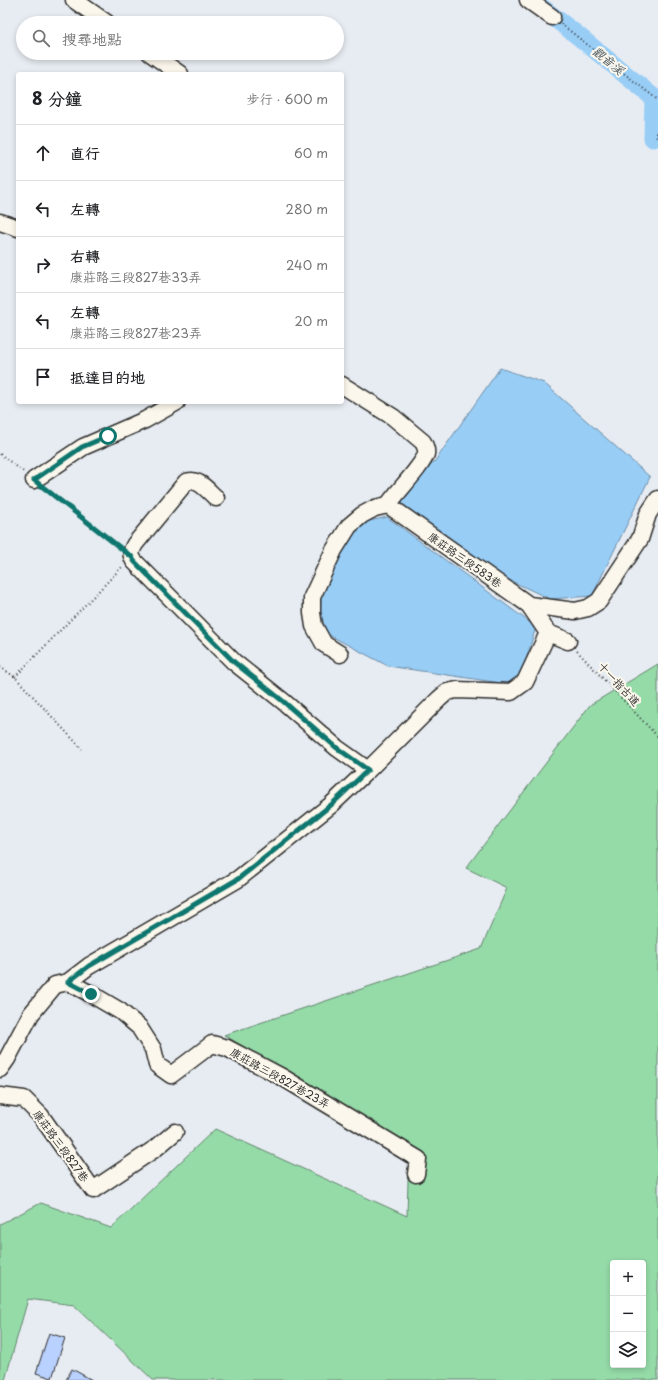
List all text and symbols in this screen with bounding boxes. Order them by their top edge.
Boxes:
search box [16,16,344,60]
icon: search [30,27,52,49]
text: 搜尋地點 [62,27,122,50]
water label: 觀音溪 [589,42,629,79]
text: 8 分鐘 [32,85,82,111]
text: 步行 · 600 m [247,89,328,108]
text: 直行 [70,141,100,164]
icon: ahead [32,142,54,164]
text: 60 m [294,143,328,162]
text: 左轉 [70,197,100,220]
icon: left [32,198,54,220]
text: 280 m [286,199,328,218]
text: 右轉 [70,244,100,267]
icon: right [32,254,54,276]
text: 240 m [286,255,328,274]
text: 康莊路三段827巷33弄 [70,267,201,286]
text: 左轉 [70,300,100,323]
icon: left [32,310,54,332]
text: 20 m [294,311,328,330]
text: 康莊路三段827巷23弄 [70,323,202,342]
text: 抵達目的地 [70,365,145,388]
icon: arrive [32,366,54,388]
route start [99,427,117,445]
street label: 康莊路三段583巷 [425,528,506,592]
street label: 十一指古道 [594,658,644,710]
route end [82,985,100,1003]
street label: 康莊路三段827巷23弄 [227,1043,333,1112]
street label: 康莊路三段827巷 [29,1106,93,1185]
map controls [610,1260,646,1368]
button: + [610,1260,646,1296]
button: − [610,1296,646,1332]
button: layers [610,1332,646,1368]

